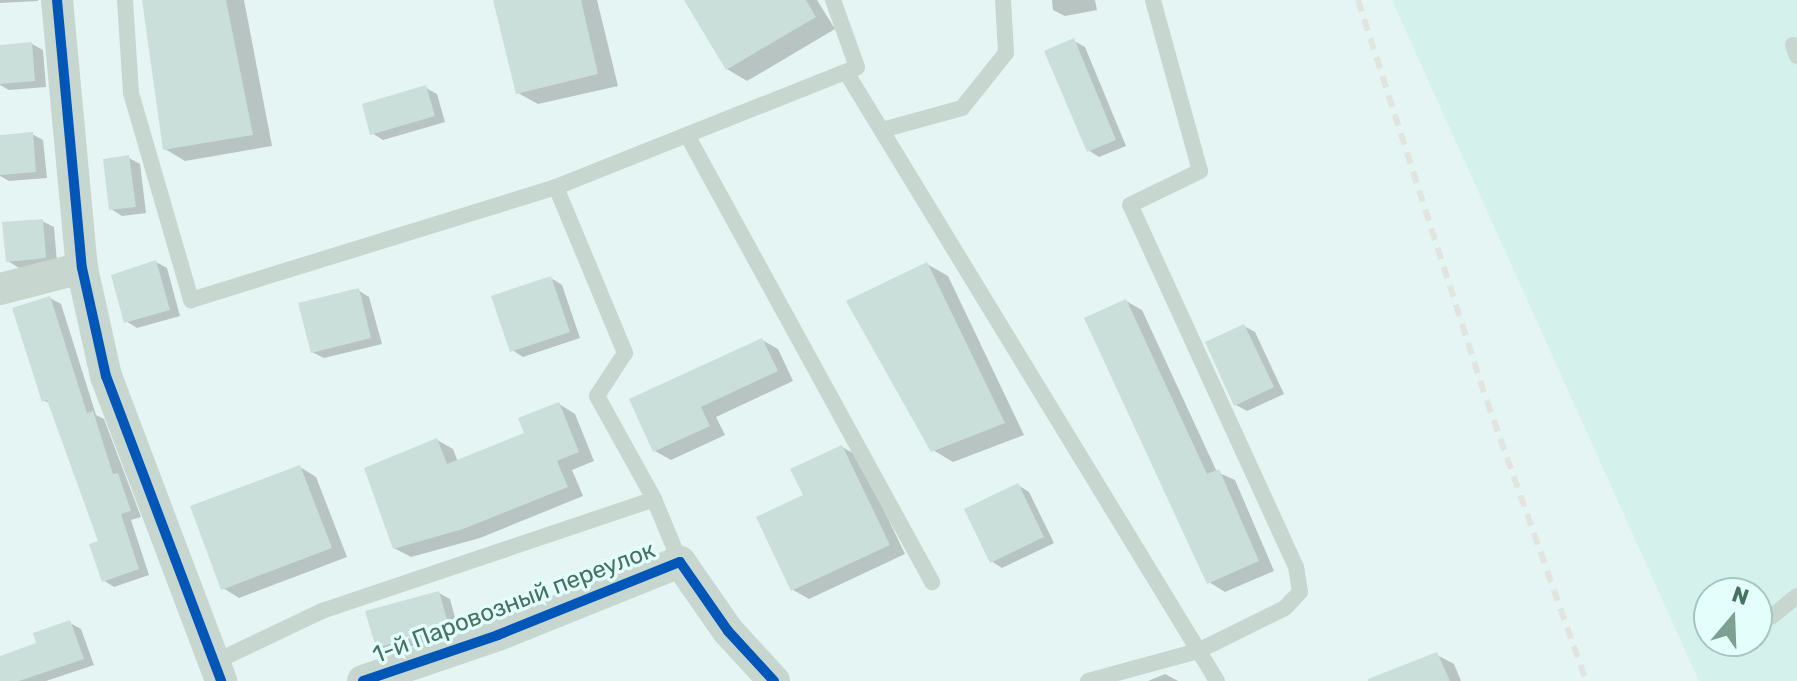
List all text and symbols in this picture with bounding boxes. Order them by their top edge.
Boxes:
street label: 1-й Паровозный переулок [369,536,659,670]
north arrow [1693,577,1773,657]
text: N [1728,580,1752,611]

